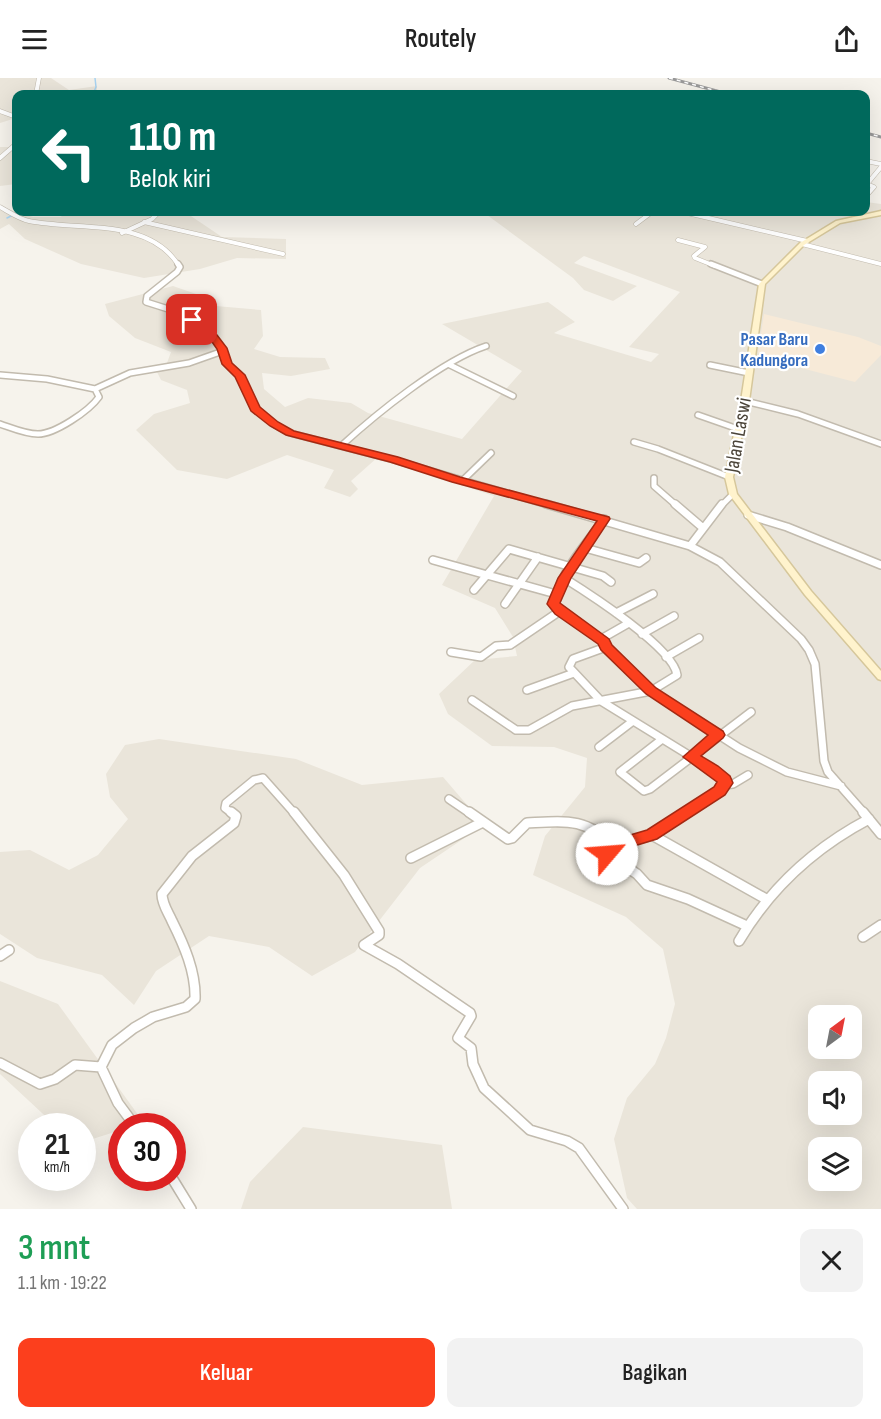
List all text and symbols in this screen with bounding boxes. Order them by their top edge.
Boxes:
icon: menu [18,23,51,56]
text: Routely [405,23,476,55]
icon: share [830,23,863,56]
text: 110 m [129,112,216,163]
icon: left [30,114,108,192]
text: Belok kiri [129,163,211,195]
pin [166,294,217,345]
icon: arrive [175,303,208,336]
place label: Pasar Baru Kadungora [740,329,808,371]
marker: Pasar Baru Kadungora [813,342,827,356]
street label: Jalan Laswi [719,395,757,475]
position arrow [575,822,639,886]
north arrow [808,1005,862,1059]
map controls [808,1005,862,1191]
button: sound [808,1071,862,1125]
speed limit sign: 30 [108,1113,186,1191]
text: 21 [45,1127,69,1163]
button: layers [808,1137,862,1191]
text: km/h [44,1158,70,1177]
text: 3 mnt [18,1227,90,1270]
button: close [800,1229,863,1292]
text: 1.1 km · 19:22 [18,1271,107,1295]
button: Keluar [18,1338,435,1407]
button: Bagikan [447,1338,863,1407]

